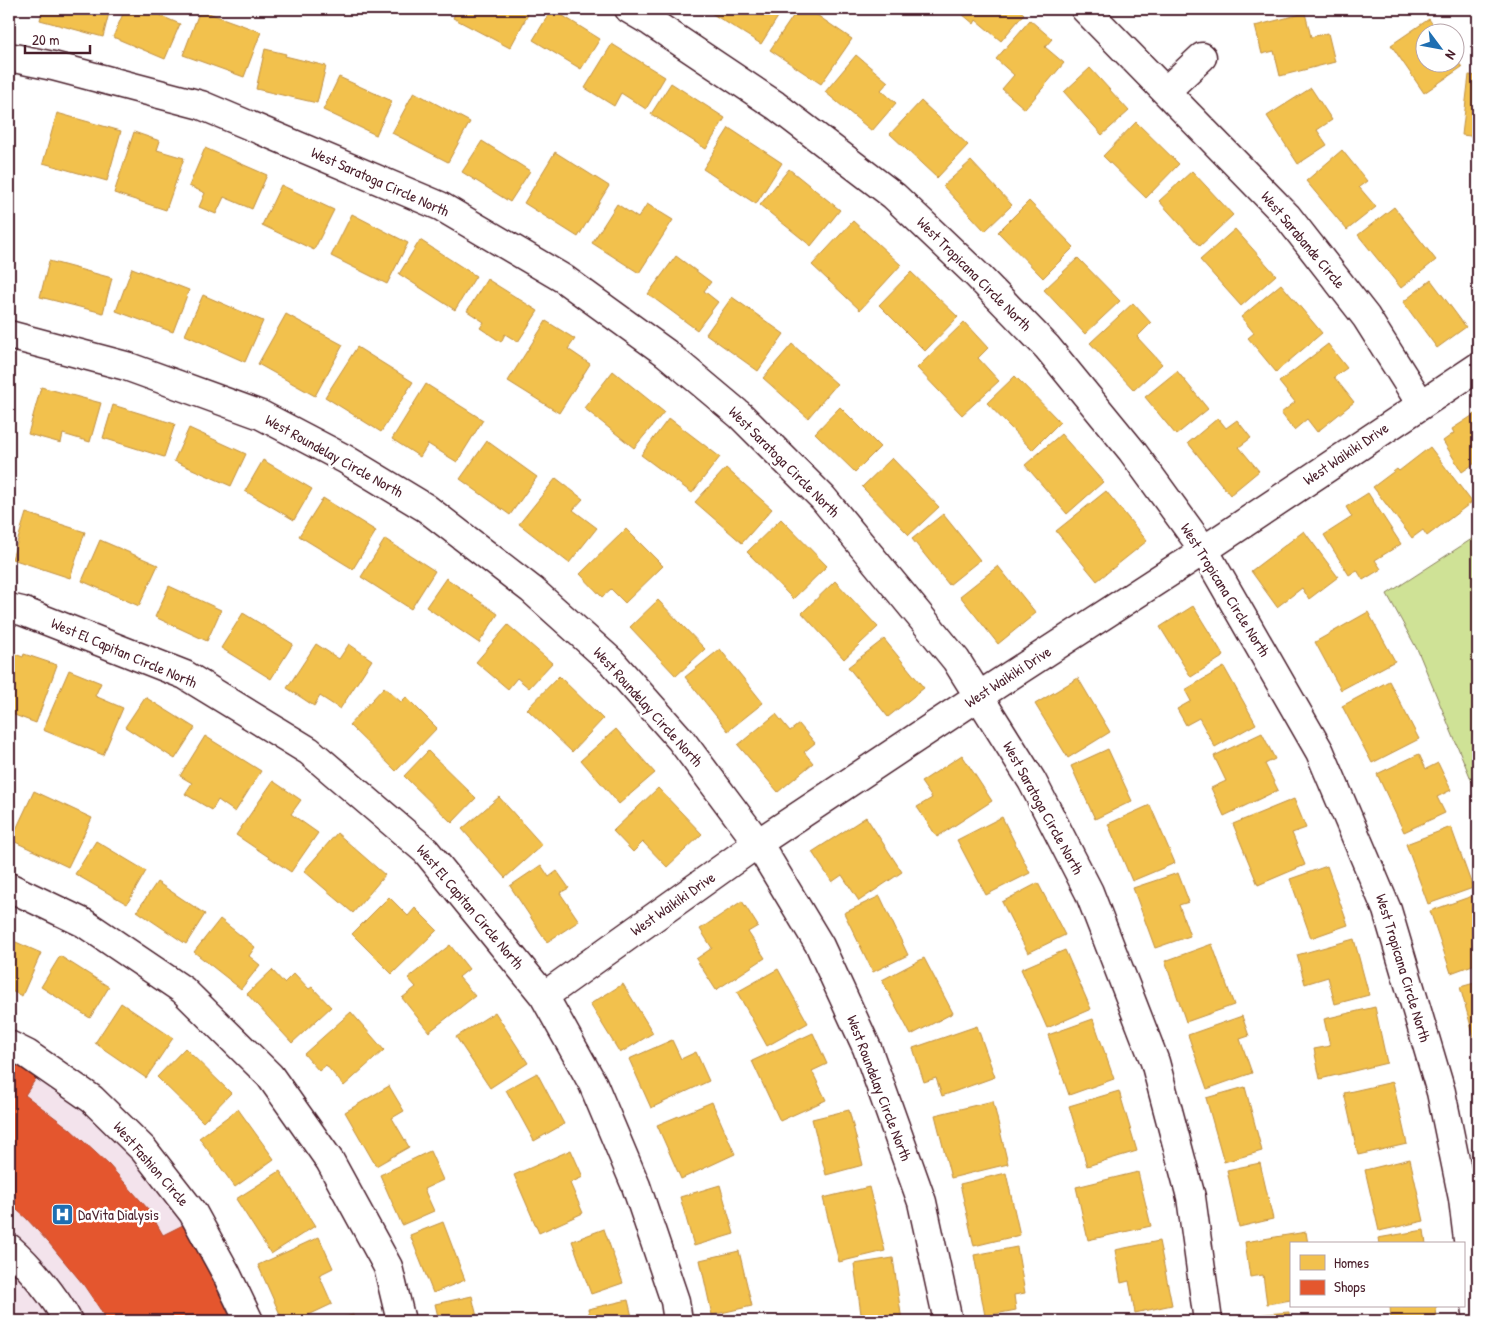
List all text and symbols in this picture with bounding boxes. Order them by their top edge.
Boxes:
scale bar [25,22,90,54]
north arrow [1414,22,1464,72]
text: 20 m [32,29,59,50]
text: N [1441,47,1461,64]
street label: West Saratoga Circle North [308,142,453,221]
street label: West Sarabande Circle [1256,186,1350,293]
street label: West Tropicana Circle North [913,212,1036,335]
street label: West Saratoga Circle North [724,402,844,522]
street label: West Roundelay Circle North [262,409,407,502]
street label: West Waikiki Drive [1299,417,1393,490]
street label: West Tropicana Circle North [1176,519,1275,661]
street label: West El Capitan Circle North [48,612,200,693]
street label: West Waikiki Drive [961,641,1055,712]
street label: West Roundelay Circle North [589,642,708,771]
street label: West Saratoga Circle North [998,737,1089,878]
street label: West El Capitan Circle North [412,840,529,973]
street label: West Waikiki Drive [626,867,719,941]
street label: West Tropicana Circle North [1371,891,1436,1044]
street label: West Roundelay Circle North [842,1012,917,1164]
street label: West Fashion Circle [109,1117,194,1211]
hospital icon: DaVita Dialysis [50,1203,74,1227]
place label: DaVita Dialysis [78,1204,159,1225]
legend [1290,1242,1464,1308]
text: Homes [1334,1252,1369,1273]
text: Shops [1334,1276,1366,1297]

